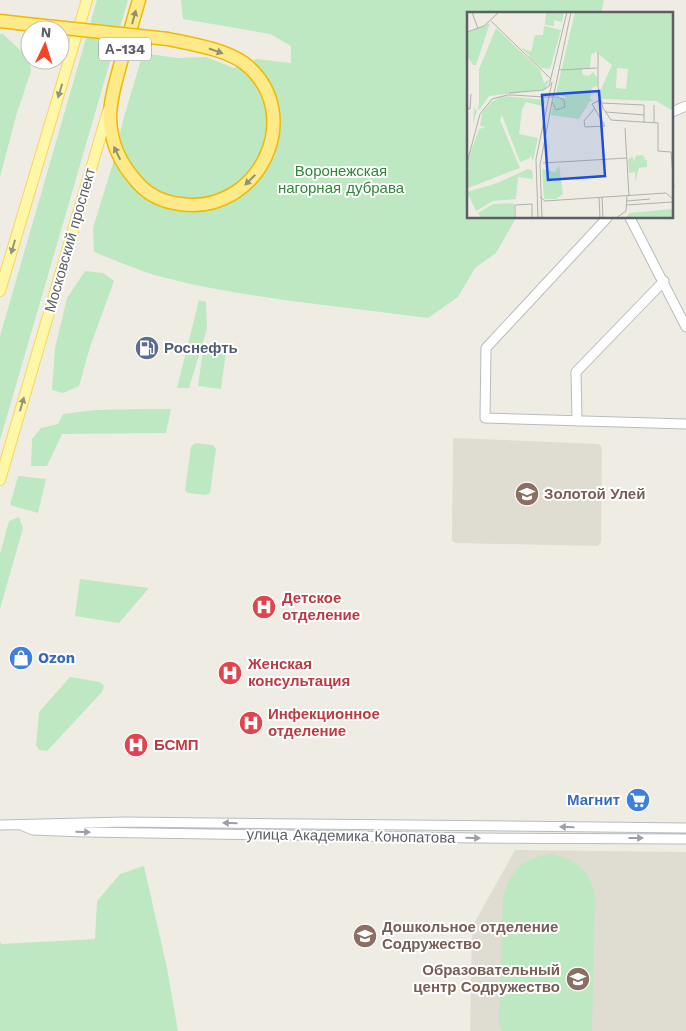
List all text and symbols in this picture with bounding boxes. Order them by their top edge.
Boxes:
one-way arrow [130,9,138,24]
inset map [467,12,674,219]
north arrow [20,20,70,70]
text: N [40,24,52,40]
road number: А-134 [99,38,151,61]
one-way arrow [208,48,223,55]
one-way arrow [55,84,63,99]
one-way arrow [113,146,122,161]
park label: Воронежская нагорная дубрава [278,162,405,197]
street label: Московский проспект [41,165,99,314]
one-way arrow [245,174,257,186]
one-way arrow [9,239,17,254]
fuel station icon: Роснефть [134,335,160,361]
place label: Роснефть [164,339,238,357]
one-way arrow [18,397,26,412]
school or university icon: Золотой Улей [514,481,540,507]
place label: Золотой Улей [544,485,645,503]
place label: Детское отделение [282,589,360,624]
hospital icon: Детское отделение [251,594,277,620]
shop icon: Ozon [8,645,34,671]
place label: Ozon [38,649,75,667]
place label: Женская консультация [247,655,350,690]
hospital icon: Женская консультация [217,660,243,686]
place label: Инфекционное отделение [268,705,380,740]
hospital icon: Инфекционное отделение [238,710,264,736]
hospital icon: БСМП [123,732,149,758]
place label: БСМП [154,736,199,754]
supermarket icon: Магнит [625,787,651,813]
place label: Магнит [567,791,620,809]
one-way arrow [222,819,238,827]
one-way arrow [559,823,575,831]
street label: улица Академика Конопатова [246,825,456,847]
one-way arrow [75,828,91,836]
one-way arrow [465,834,481,842]
one-way arrow [628,834,644,842]
place label: Дошкольное отделение Содружество [382,918,558,953]
school or university icon: Дошкольное отделение Содружество [352,923,378,949]
place label: Образовательный центр Содружество [413,961,560,996]
school or university icon: Образовательный центр Содружество [565,966,591,992]

